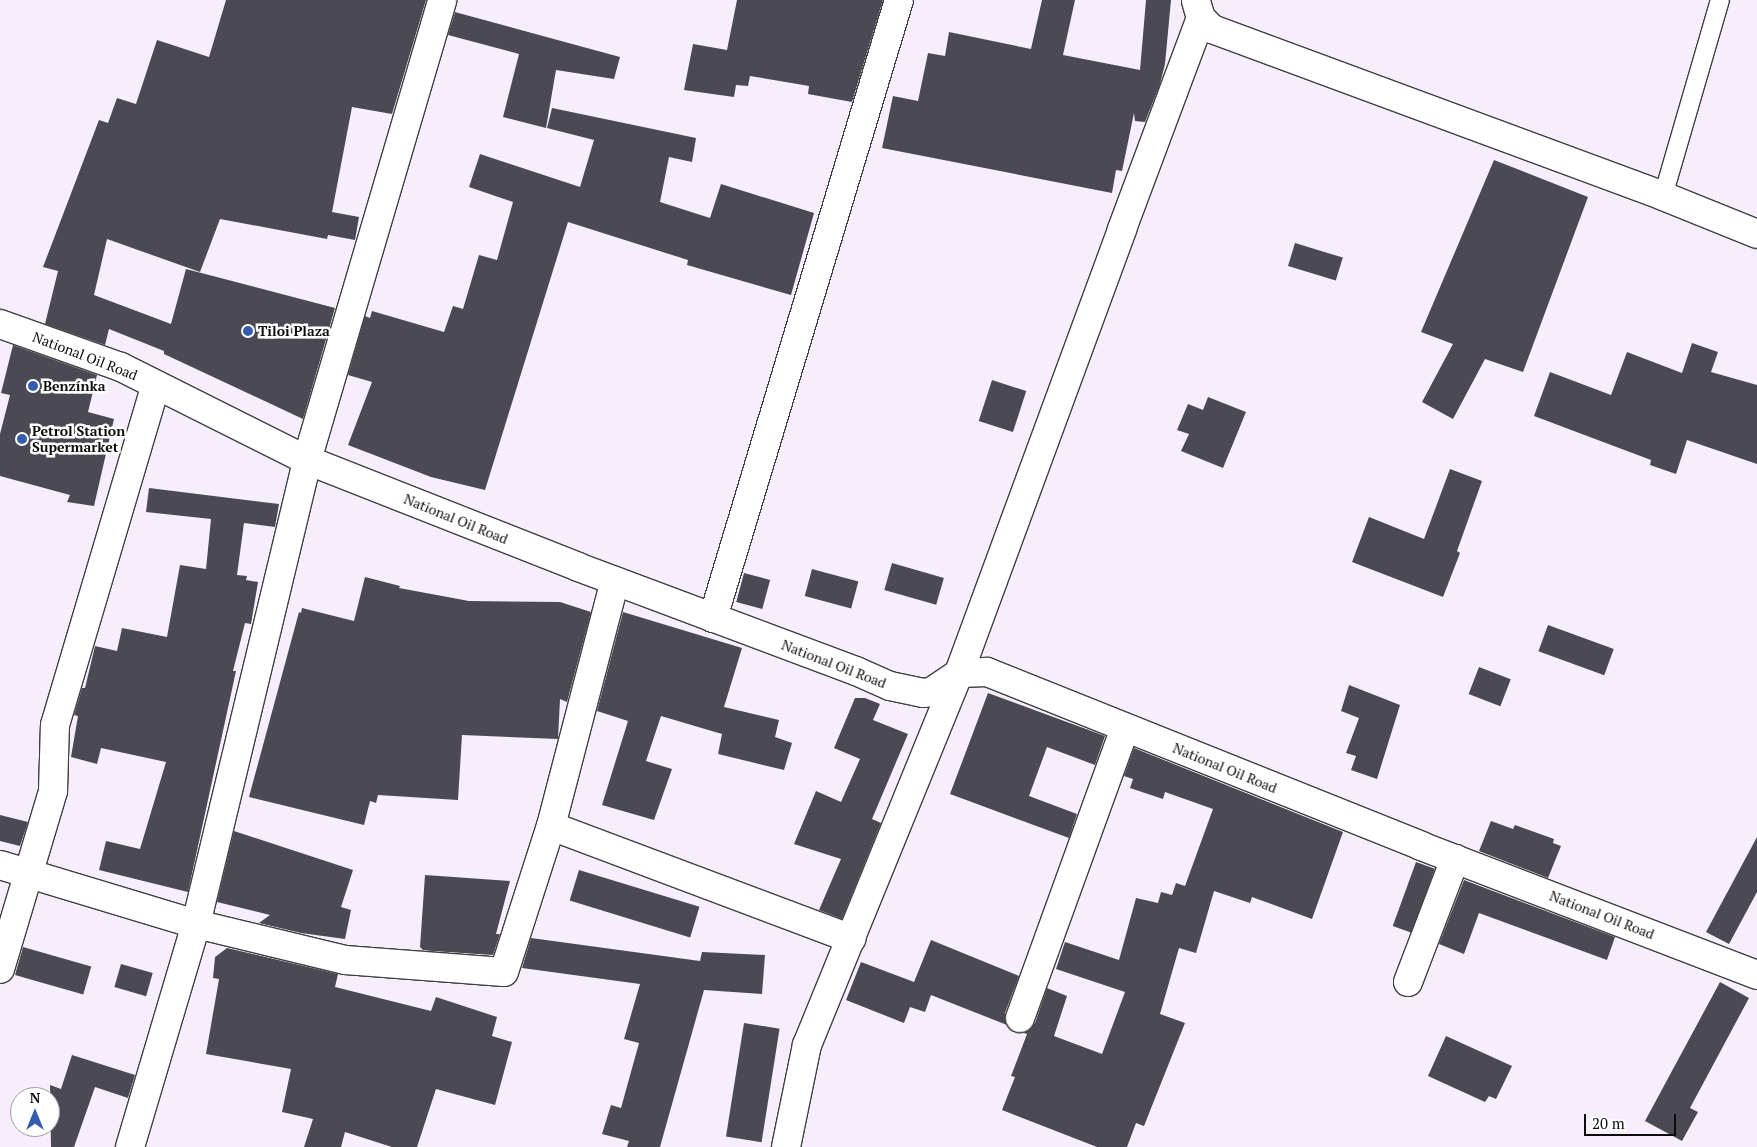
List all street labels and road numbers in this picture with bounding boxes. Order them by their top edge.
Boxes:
street label: National Oil Road [30,328,140,384]
street label: National Oil Road [401,490,511,548]
street label: National Oil Road [779,636,889,692]
street label: National Oil Road [1170,739,1280,797]
street label: National Oil Road [1547,887,1657,943]

